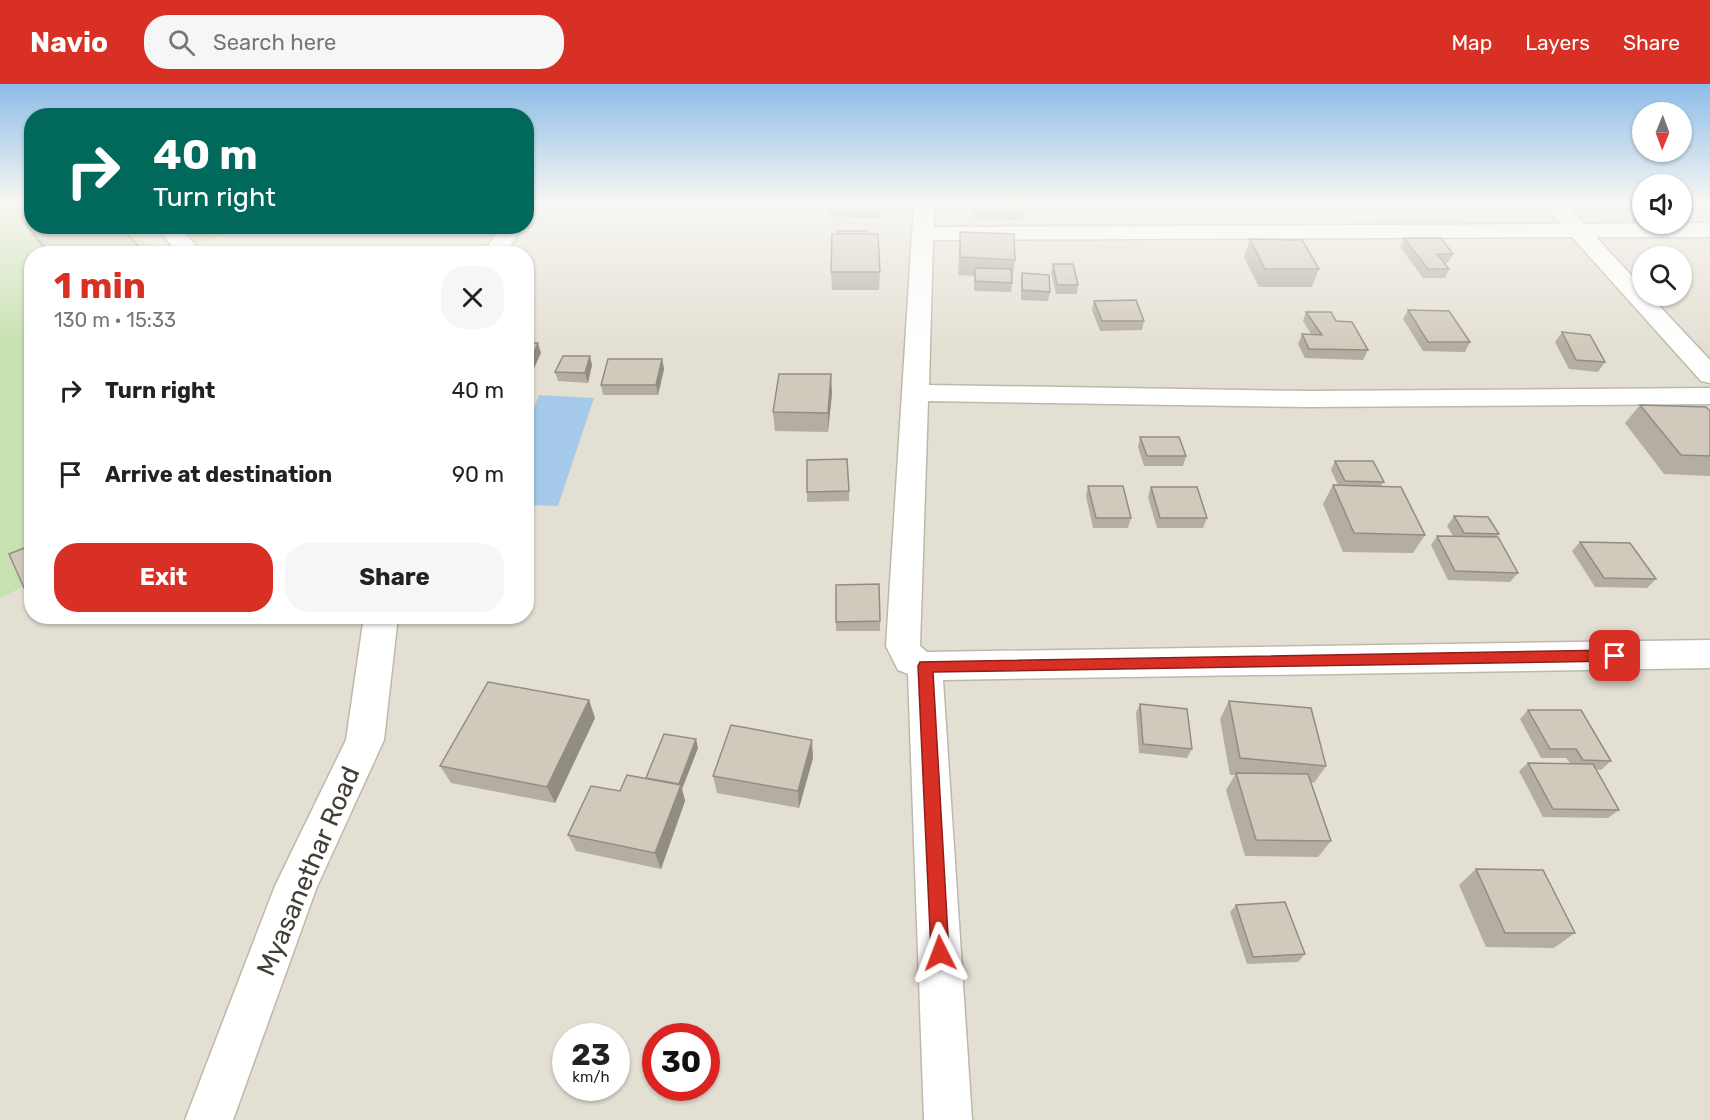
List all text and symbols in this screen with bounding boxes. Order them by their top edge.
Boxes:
search box [144,15,564,69]
text: Navio [30,26,108,59]
icon: search [165,26,198,59]
text: Search here [213,29,336,56]
text: Map [1451,30,1492,55]
text: Layers [1525,30,1590,55]
text: Share [1623,30,1680,55]
north arrow [1632,102,1692,162]
map controls [1632,102,1692,306]
text: 40 m [153,130,258,180]
icon: right [54,132,132,210]
button: sound [1632,174,1692,234]
text: Turn right [153,181,276,213]
button: search [1632,246,1692,306]
text: 1 min [54,264,146,307]
button: close [441,266,504,329]
text: 130 m · 15:33 [54,308,176,332]
icon: right [54,374,87,407]
text: Turn right [105,377,215,404]
text: 40 m [451,377,504,404]
icon: arrive [54,458,87,491]
text: Arrive at destination [105,461,332,488]
text: 90 m [452,461,504,488]
button: Exit [54,543,273,612]
button: Share [285,543,504,612]
pin [1589,630,1640,681]
icon: arrive [1598,639,1631,672]
street label: Myasanethar Road [250,762,367,980]
position arrow [908,921,972,985]
speed limit sign: 30 [642,1023,720,1101]
text: 23 [571,1037,611,1073]
text: km/h [572,1068,610,1086]

